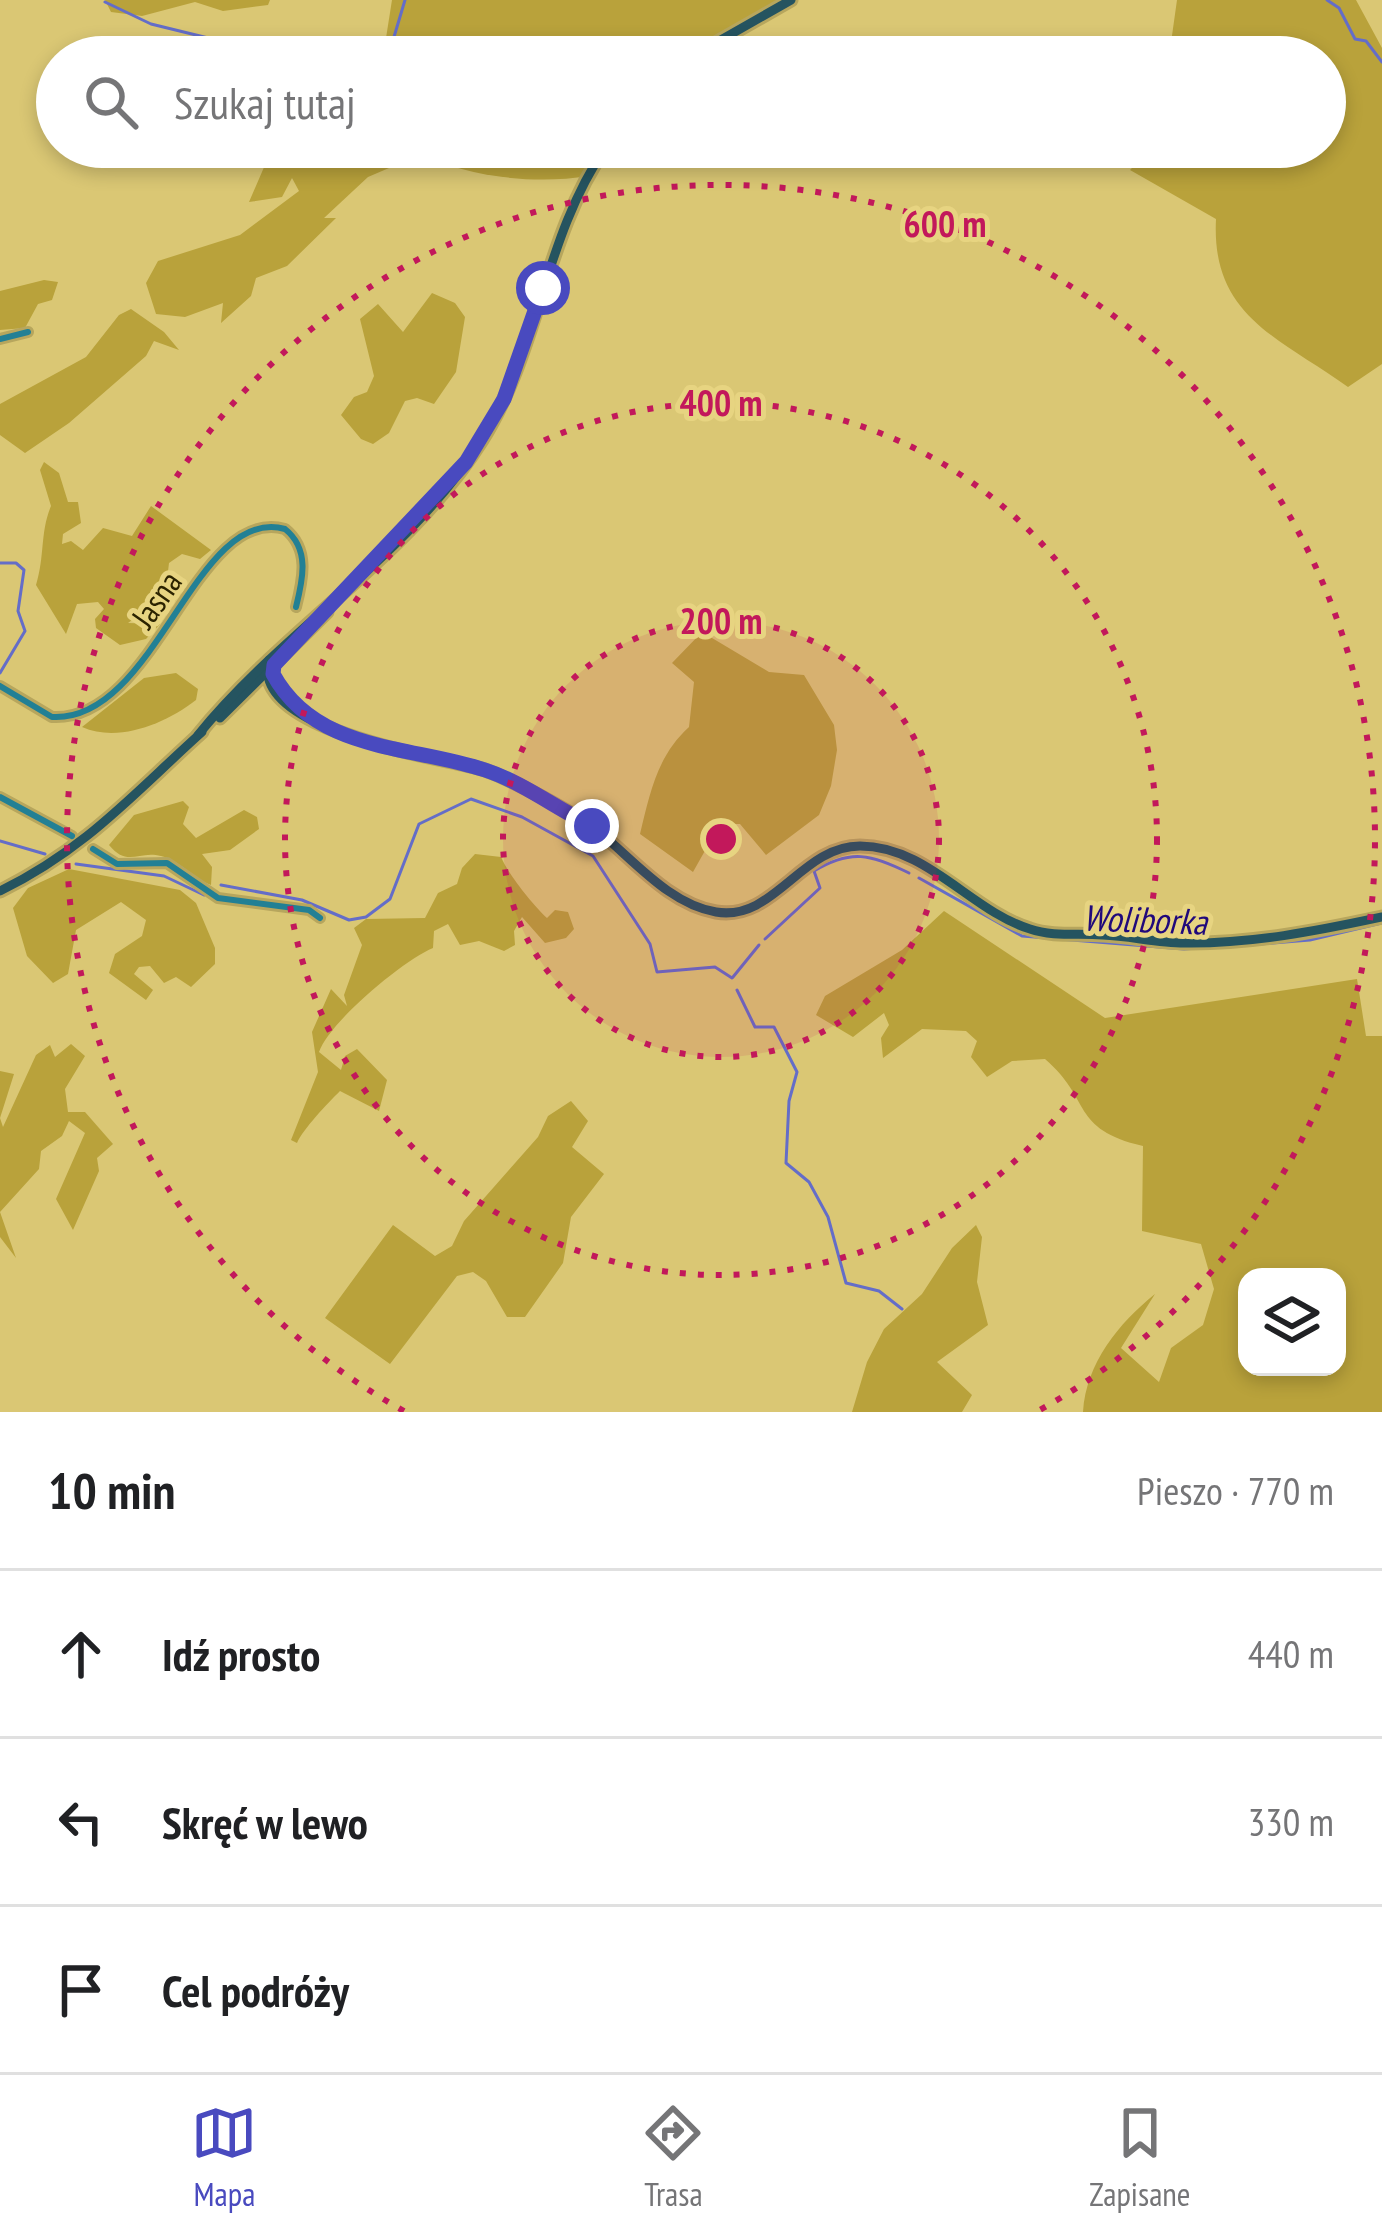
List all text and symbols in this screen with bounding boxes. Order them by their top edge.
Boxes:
search box [36,36,1346,168]
icon: search [78,69,144,135]
text: Szukaj tutaj [174,73,356,131]
text: 600 m [904,200,986,247]
route start [516,261,570,315]
text: 400 m [680,379,762,426]
street label: Jasna [121,562,191,637]
text: 200 m [680,597,762,644]
route end [565,799,619,853]
centre of rings [700,818,742,860]
water label: Woliborka [1082,893,1209,945]
map controls [1238,1268,1346,1376]
button: layers [1238,1268,1346,1376]
text: 10 min [48,1457,175,1523]
text: Pieszo · 770 m [1137,1465,1334,1516]
icon: ahead [48,1621,114,1687]
text: Idź prosto [162,1625,320,1683]
text: 440 m [1248,1628,1334,1679]
icon: left [48,1789,114,1855]
text: Skręć w lewo [162,1793,368,1851]
text: 330 m [1248,1796,1334,1847]
icon: arrive [48,1957,114,2023]
text: Cel podróży [162,1961,349,2019]
tab: Mapa [191,2100,257,2215]
tab: Trasa [640,2100,706,2215]
tab: Zapisane [1089,2100,1191,2215]

